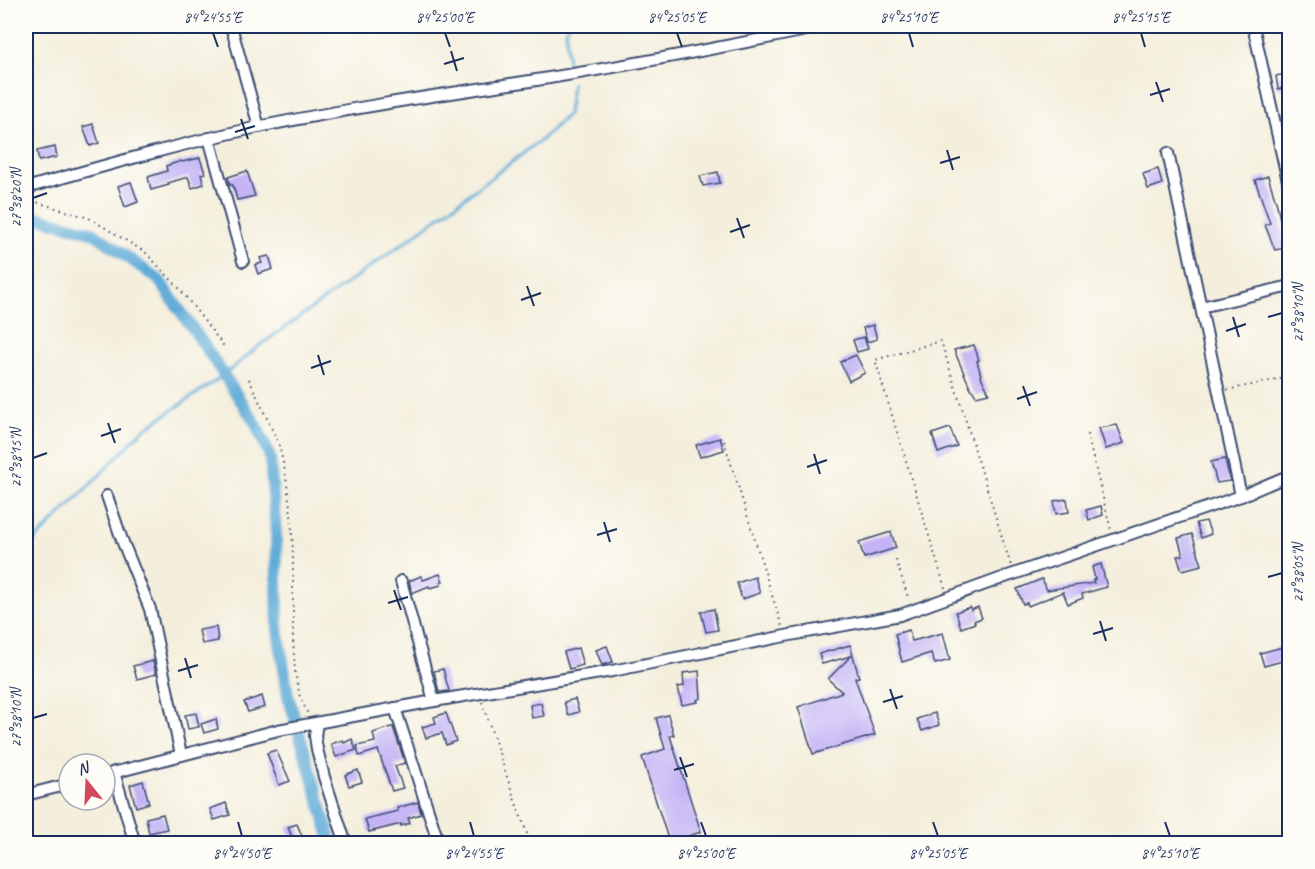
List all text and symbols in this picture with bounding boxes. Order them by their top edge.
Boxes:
text: 84°24'55"E [184,8,244,27]
text: 84°25'00"E [416,8,476,27]
text: 84°25'05"E [648,8,708,27]
text: 84°25'10"E [880,8,940,27]
text: 84°25'15"E [1112,8,1172,27]
text: 27°38'20"N [7,165,26,228]
text: 27°38'10"N [1289,280,1308,343]
text: 27°38'15"N [7,425,26,488]
text: 27°38'05"N [1289,540,1308,603]
text: 27°38'10"N [7,685,26,748]
north arrow [57,752,117,812]
text: N [75,757,93,780]
text: 84°24'50"E [213,844,273,863]
text: 84°24'55"E [445,844,505,863]
text: 84°25'00"E [677,844,737,863]
text: 84°25'05"E [909,844,969,863]
text: 84°25'10"E [1141,844,1201,863]

